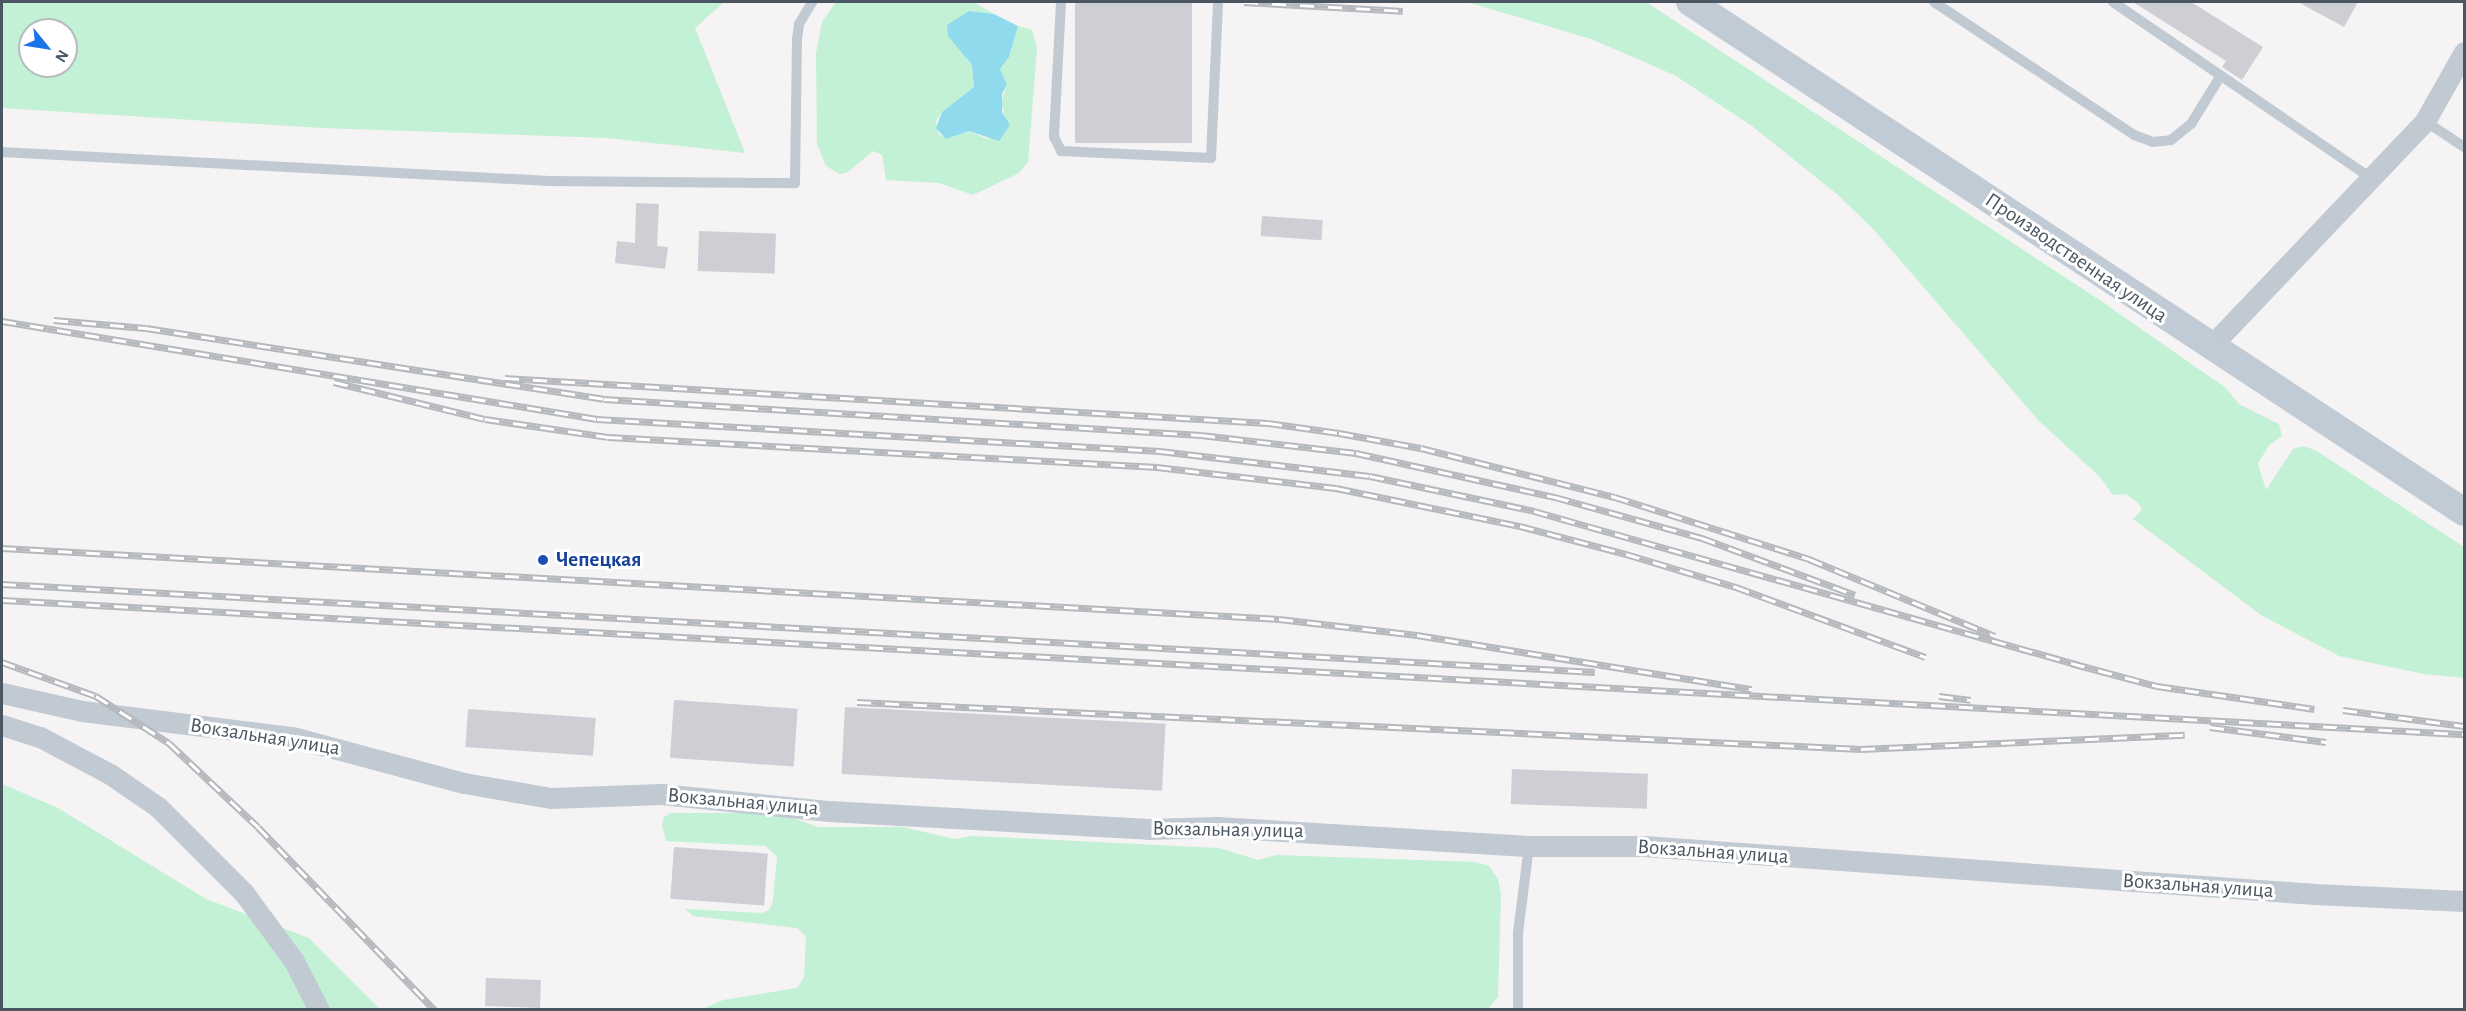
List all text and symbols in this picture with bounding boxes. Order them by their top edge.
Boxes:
north arrow [18,18,78,78]
text: N [52,47,72,65]
street label: Производственная улица [1980,188,2172,328]
place label: Чепецкая [556,547,641,573]
marker: Чепецкая [534,551,552,569]
street label: Вокзальная улица [188,713,342,761]
street label: Вокзальная улица [666,783,820,821]
street label: Вокзальная улица [1152,816,1304,844]
street label: Вокзальная улица [1637,834,1789,870]
street label: Вокзальная улица [2122,868,2274,904]

